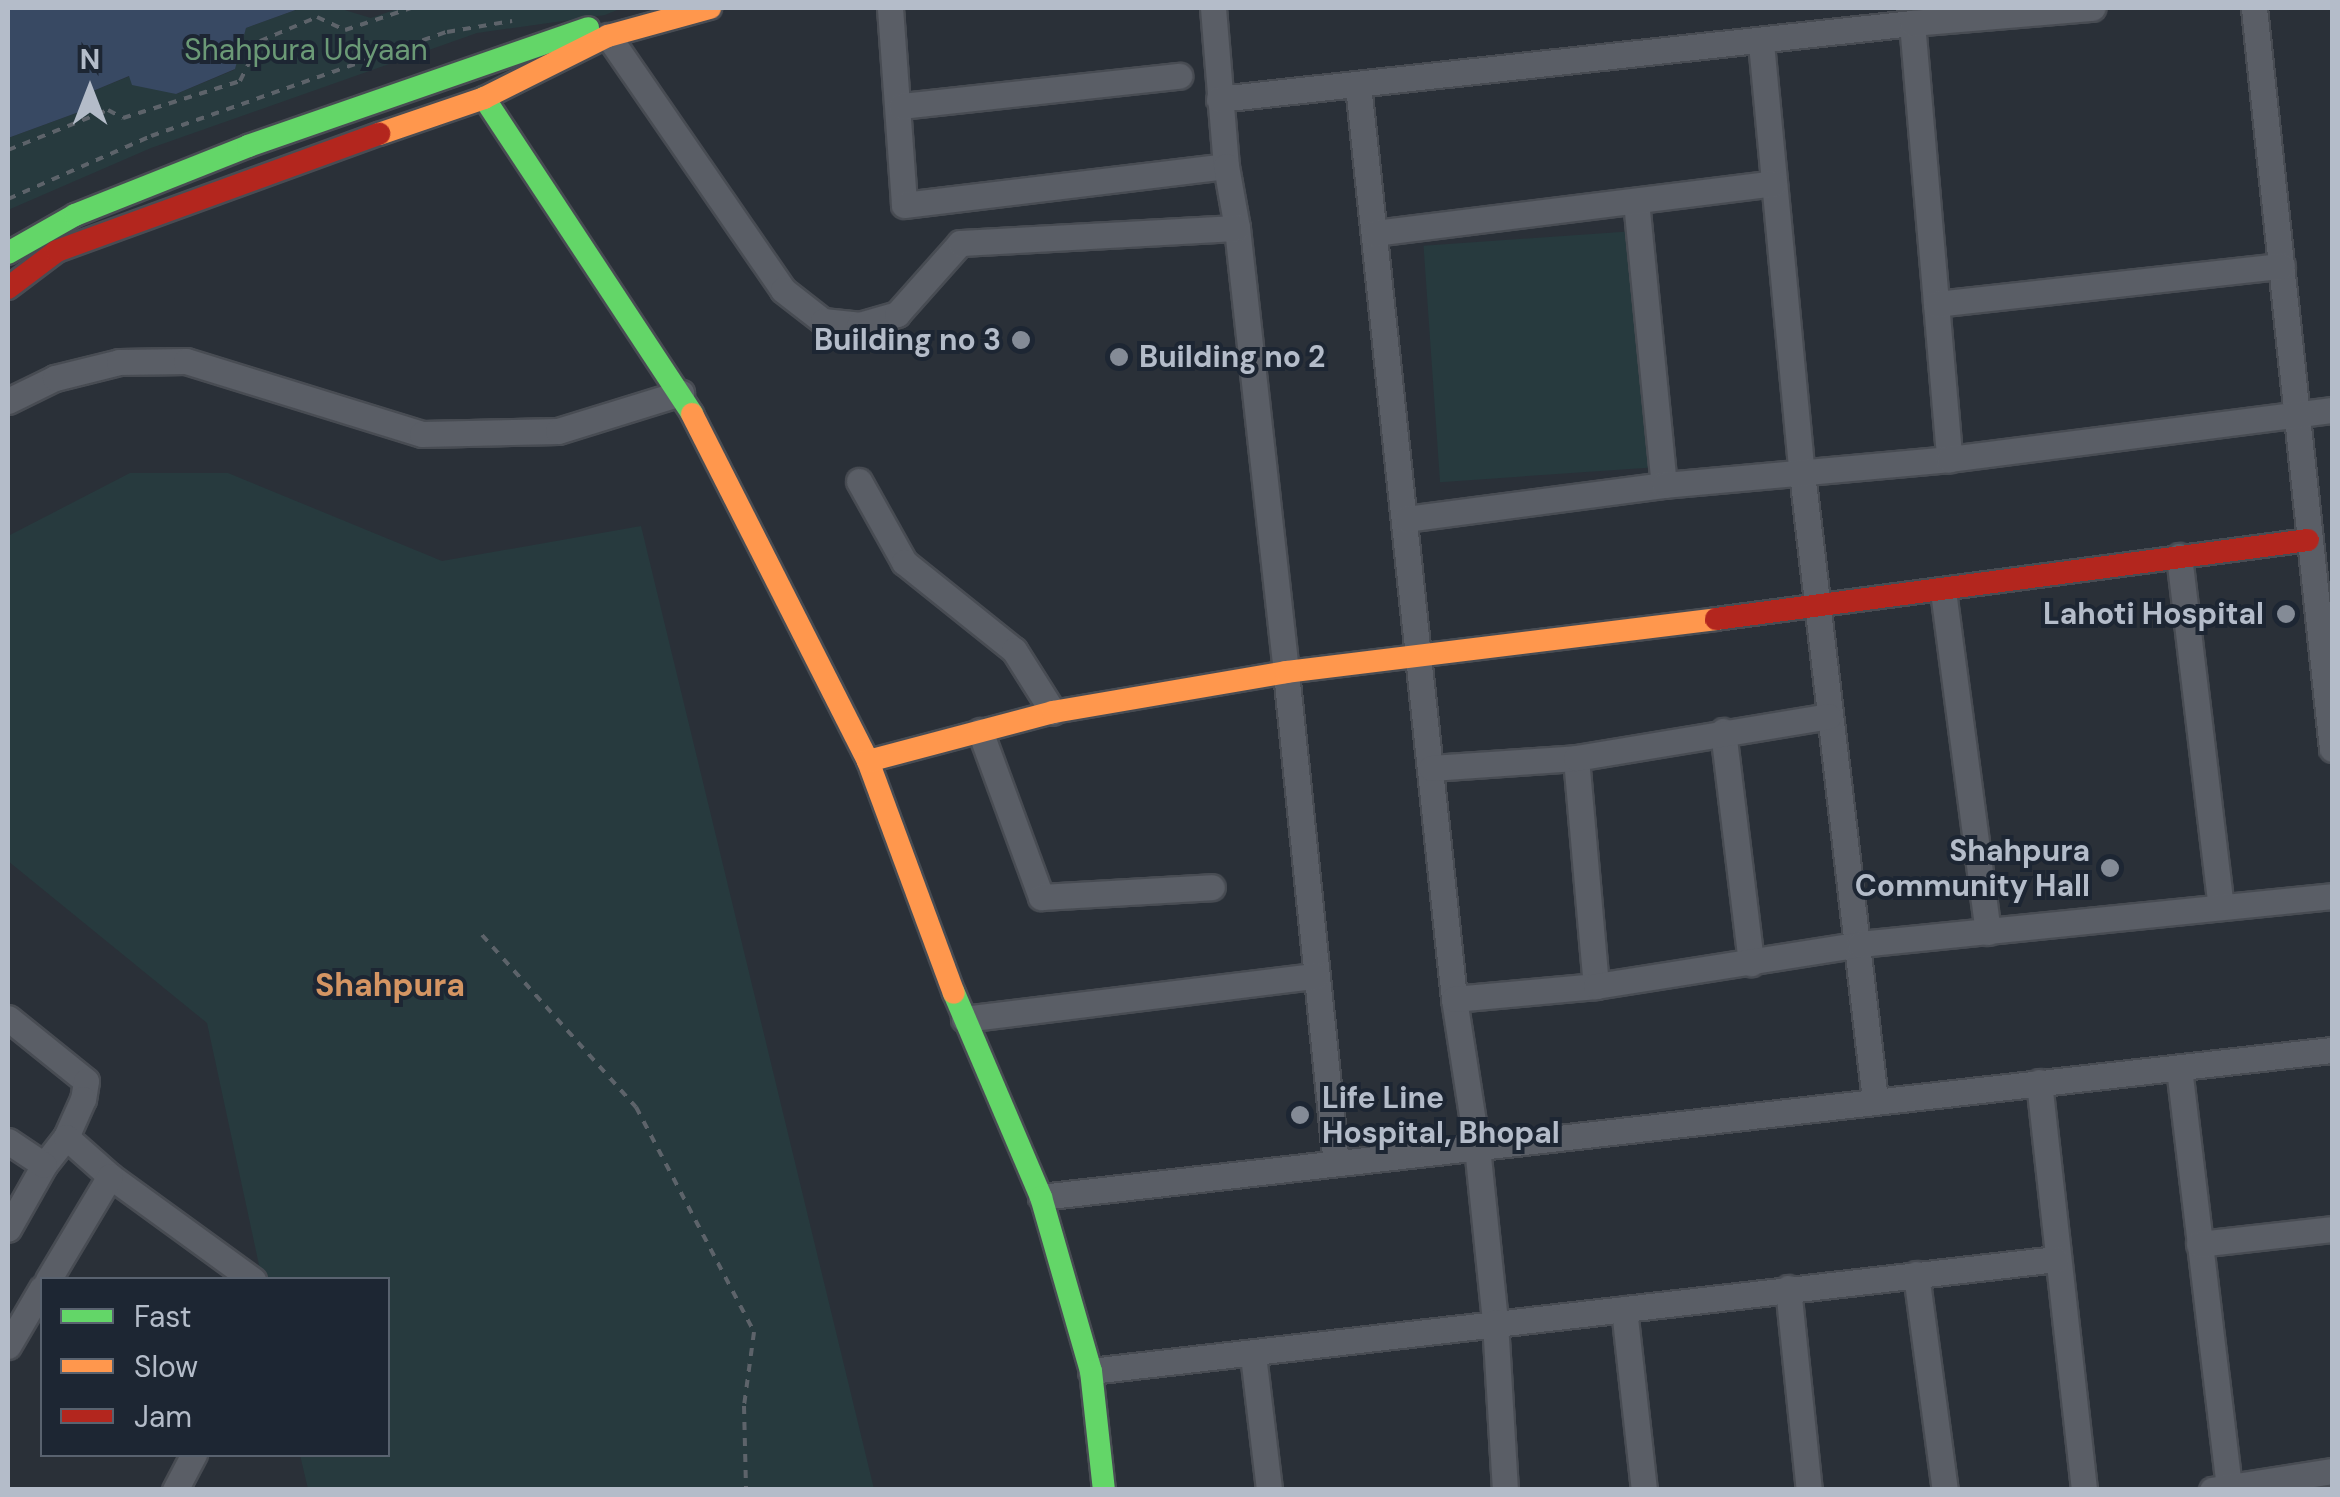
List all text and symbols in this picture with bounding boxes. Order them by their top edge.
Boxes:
park label: Shahpura Udyaan [184,32,428,68]
north arrow [40,40,140,140]
text: N [80,41,100,78]
place label: Building no 3 [814,322,1001,358]
marker: Building no 3 [1010,329,1032,351]
place label: Building no 2 [1139,339,1325,375]
marker: Building no 2 [1108,346,1130,368]
place label: Lahoti Hospital [2043,596,2264,632]
marker: Lahoti Hospital [2273,601,2299,627]
place label: Shahpura Community Hall [1855,833,2090,904]
marker: Shahpura Community Hall [2099,857,2121,879]
district label: Shahpura [315,966,465,1004]
place label: Life Line Hospital, Bhopal [1322,1080,1560,1150]
marker: Life Line Hospital, Bhopal [1287,1102,1313,1128]
legend [40,1277,390,1457]
text: Fast [134,1297,192,1336]
text: Slow [134,1347,198,1386]
text: Jam [134,1397,192,1436]

